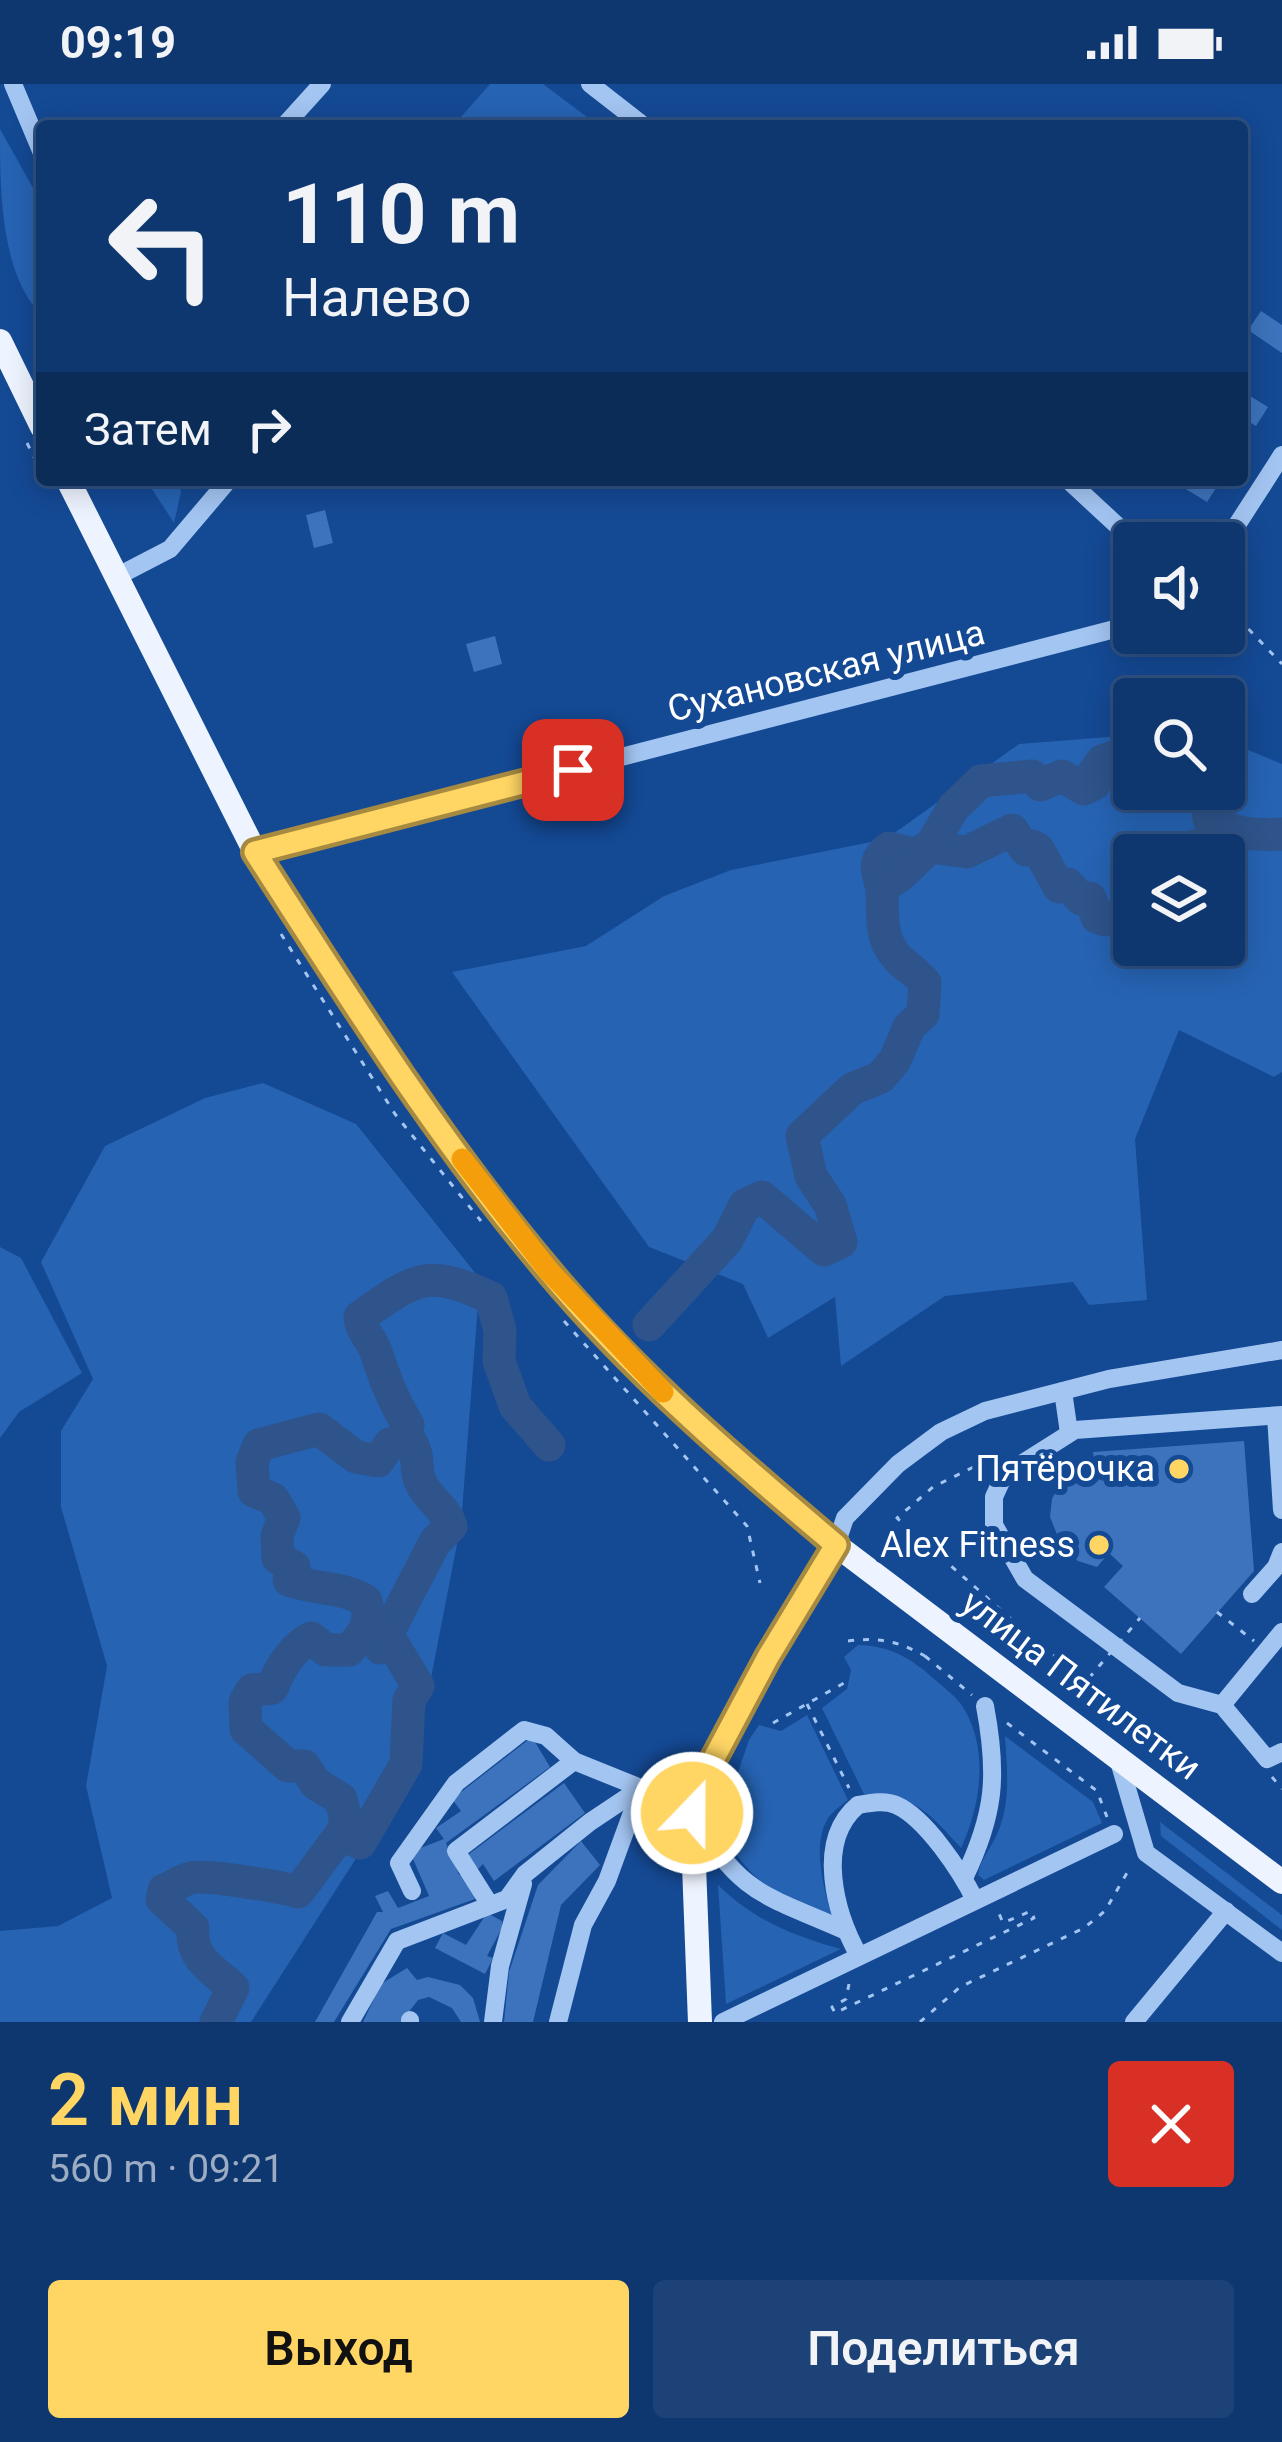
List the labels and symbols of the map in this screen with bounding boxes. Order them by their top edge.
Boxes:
street label: Сухановская улица [663,611,989,731]
pin [522,719,624,821]
place label: Пятёрочка [975,1448,1155,1490]
marker: Пятёрочка [1166,1456,1192,1482]
place label: Alex Fitness [880,1524,1075,1566]
marker: Alex Fitness [1086,1532,1112,1558]
street label: улица Пятилетки [953,1581,1209,1789]
position arrow [629,1750,755,1876]

